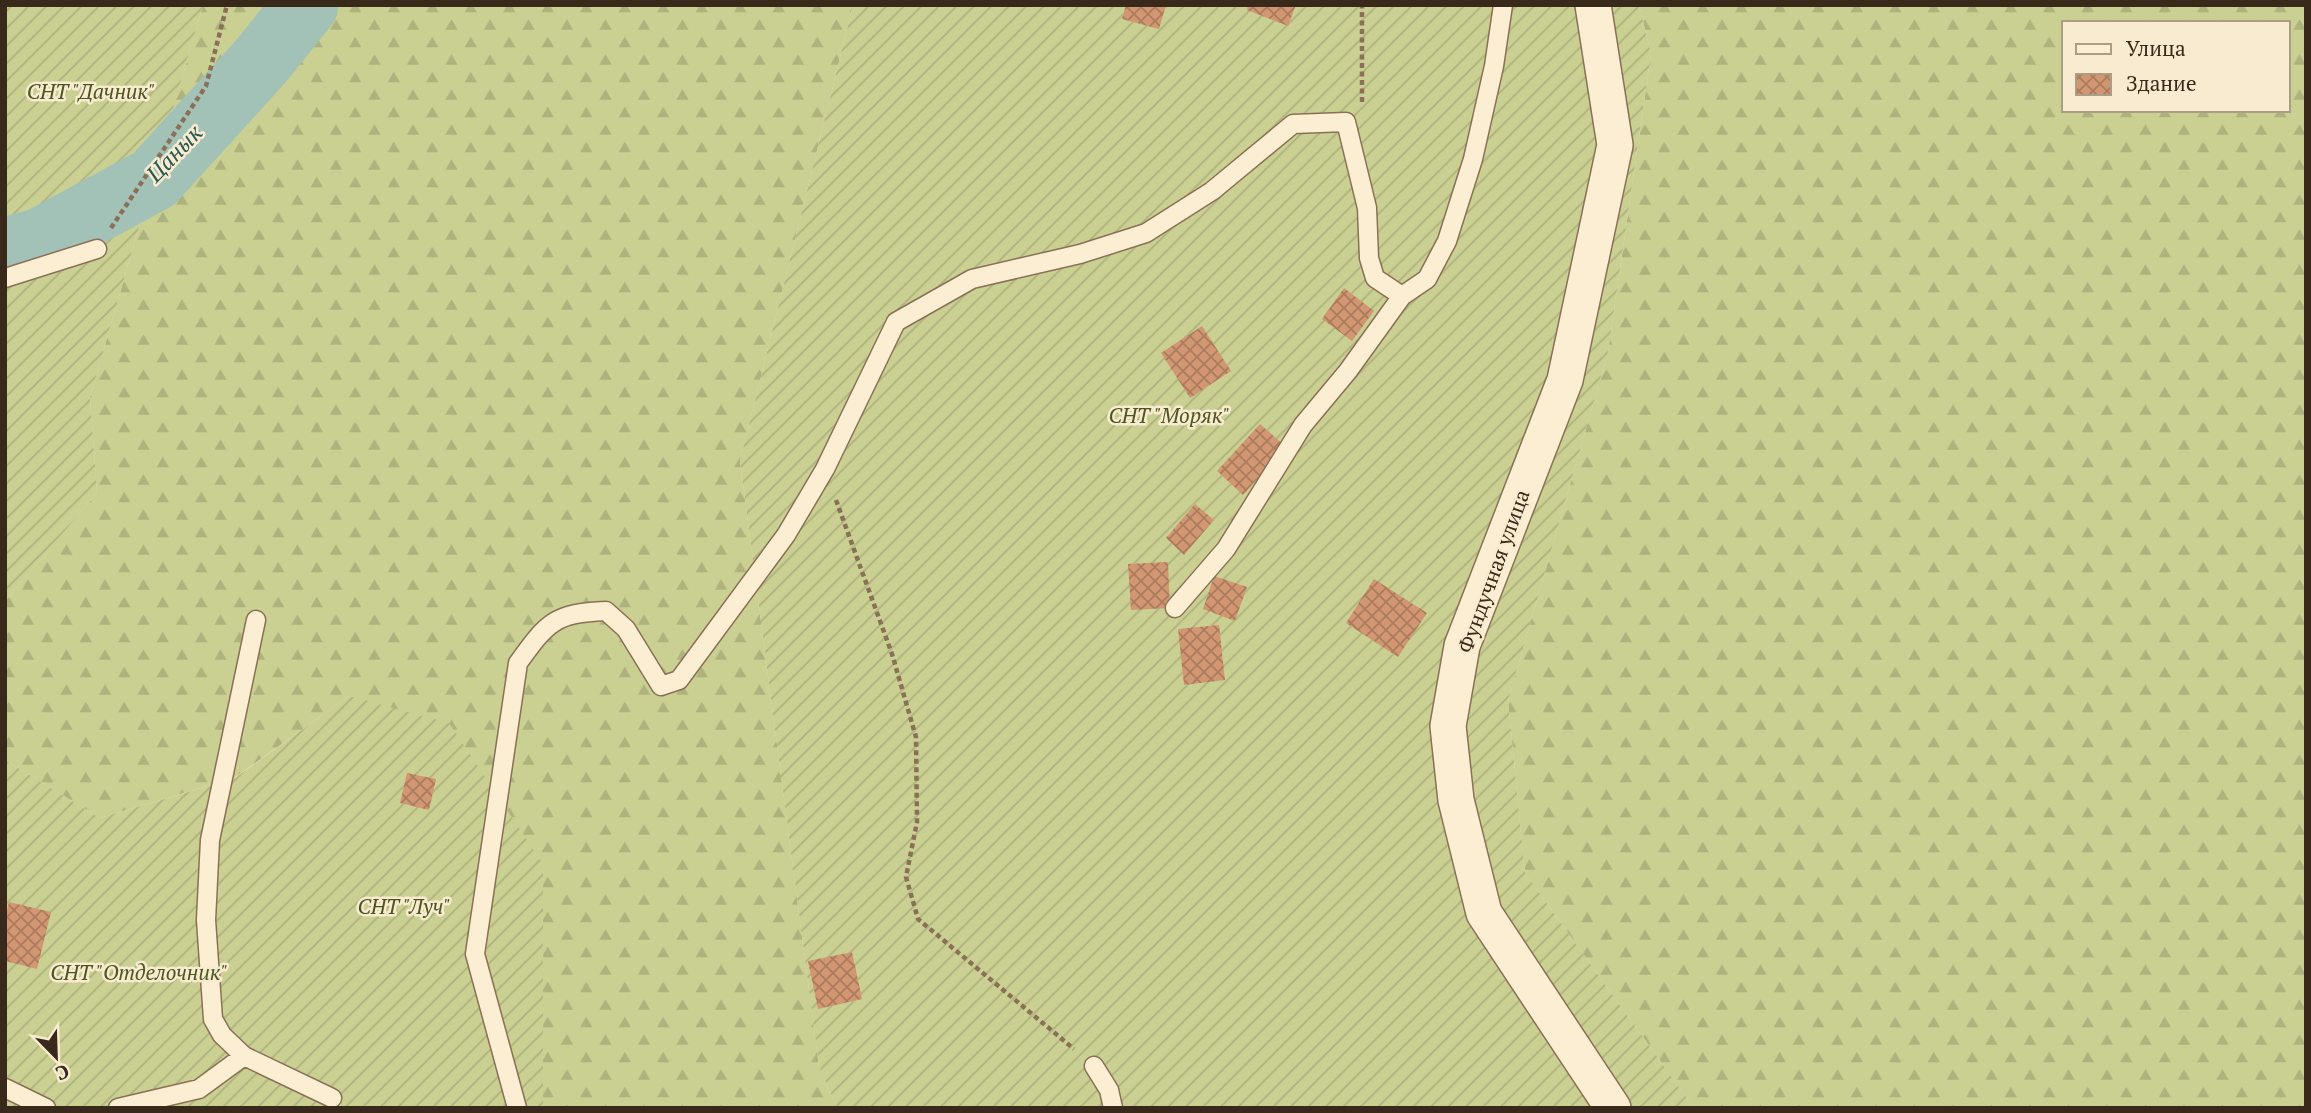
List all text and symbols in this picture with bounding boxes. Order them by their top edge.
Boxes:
legend [2062,21,2290,112]
text: Улица [2126,34,2186,62]
text: Здание [2126,69,2197,97]
park label: СНТ "Дачник" [27,77,155,105]
water label: Цанык [138,117,209,189]
park label: СНТ "Моряк" [1108,401,1230,429]
street label: Фундучная улица [1450,485,1536,657]
park label: СНТ "Луч" [358,892,450,920]
park label: СНТ "Отделочник" [50,958,228,986]
north arrow [21,1022,91,1092]
text: С [52,1059,73,1087]

